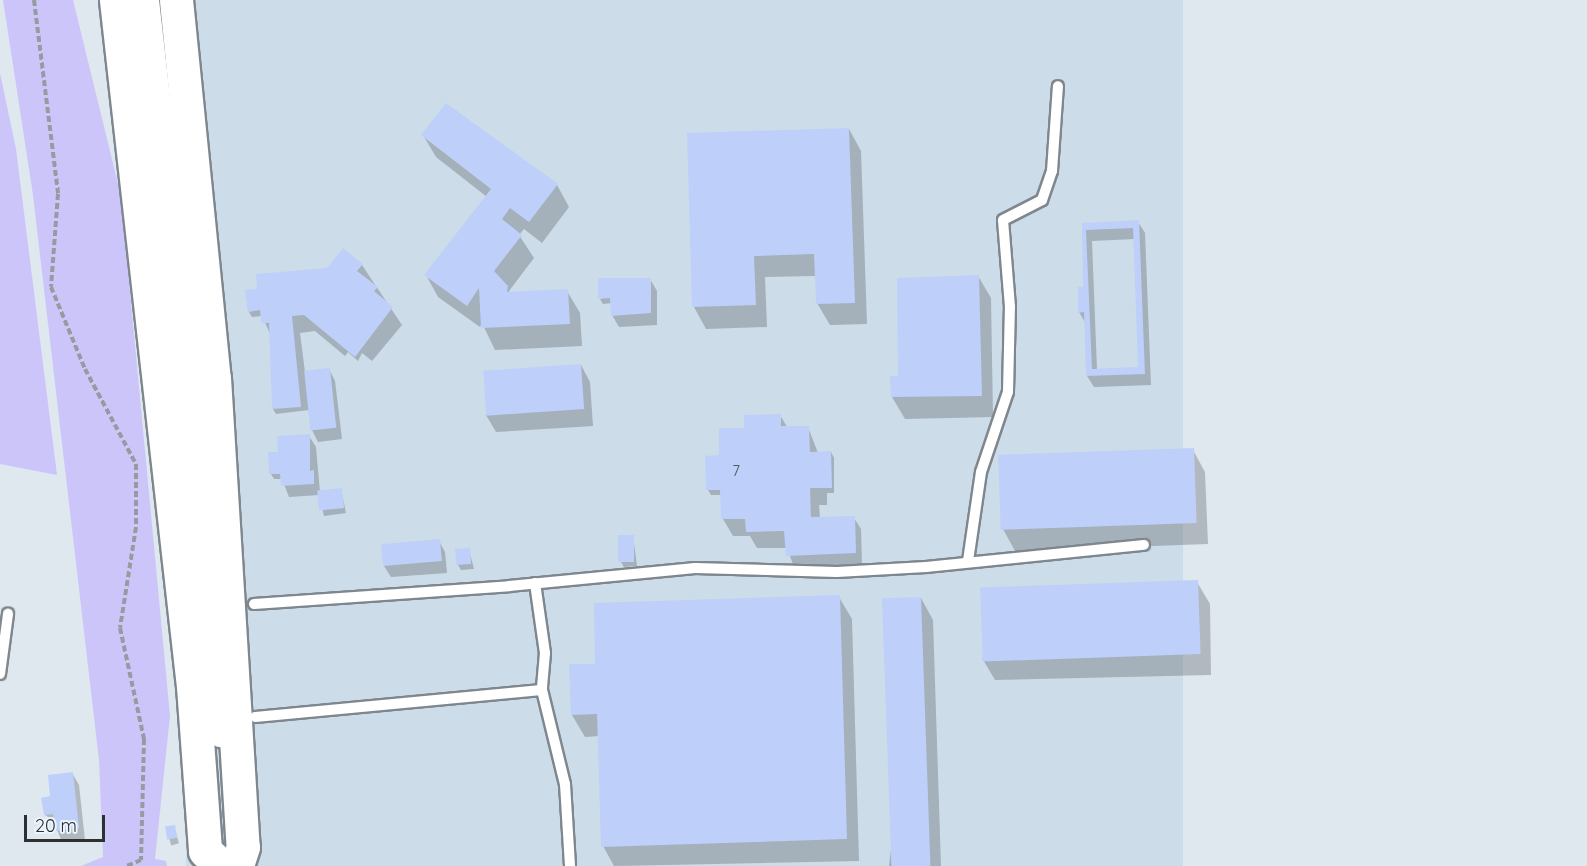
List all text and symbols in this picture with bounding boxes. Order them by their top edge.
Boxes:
house number: 7 [732,462,740,480]
scale bar [27,803,108,841]
text: 20 m [35,814,77,837]

